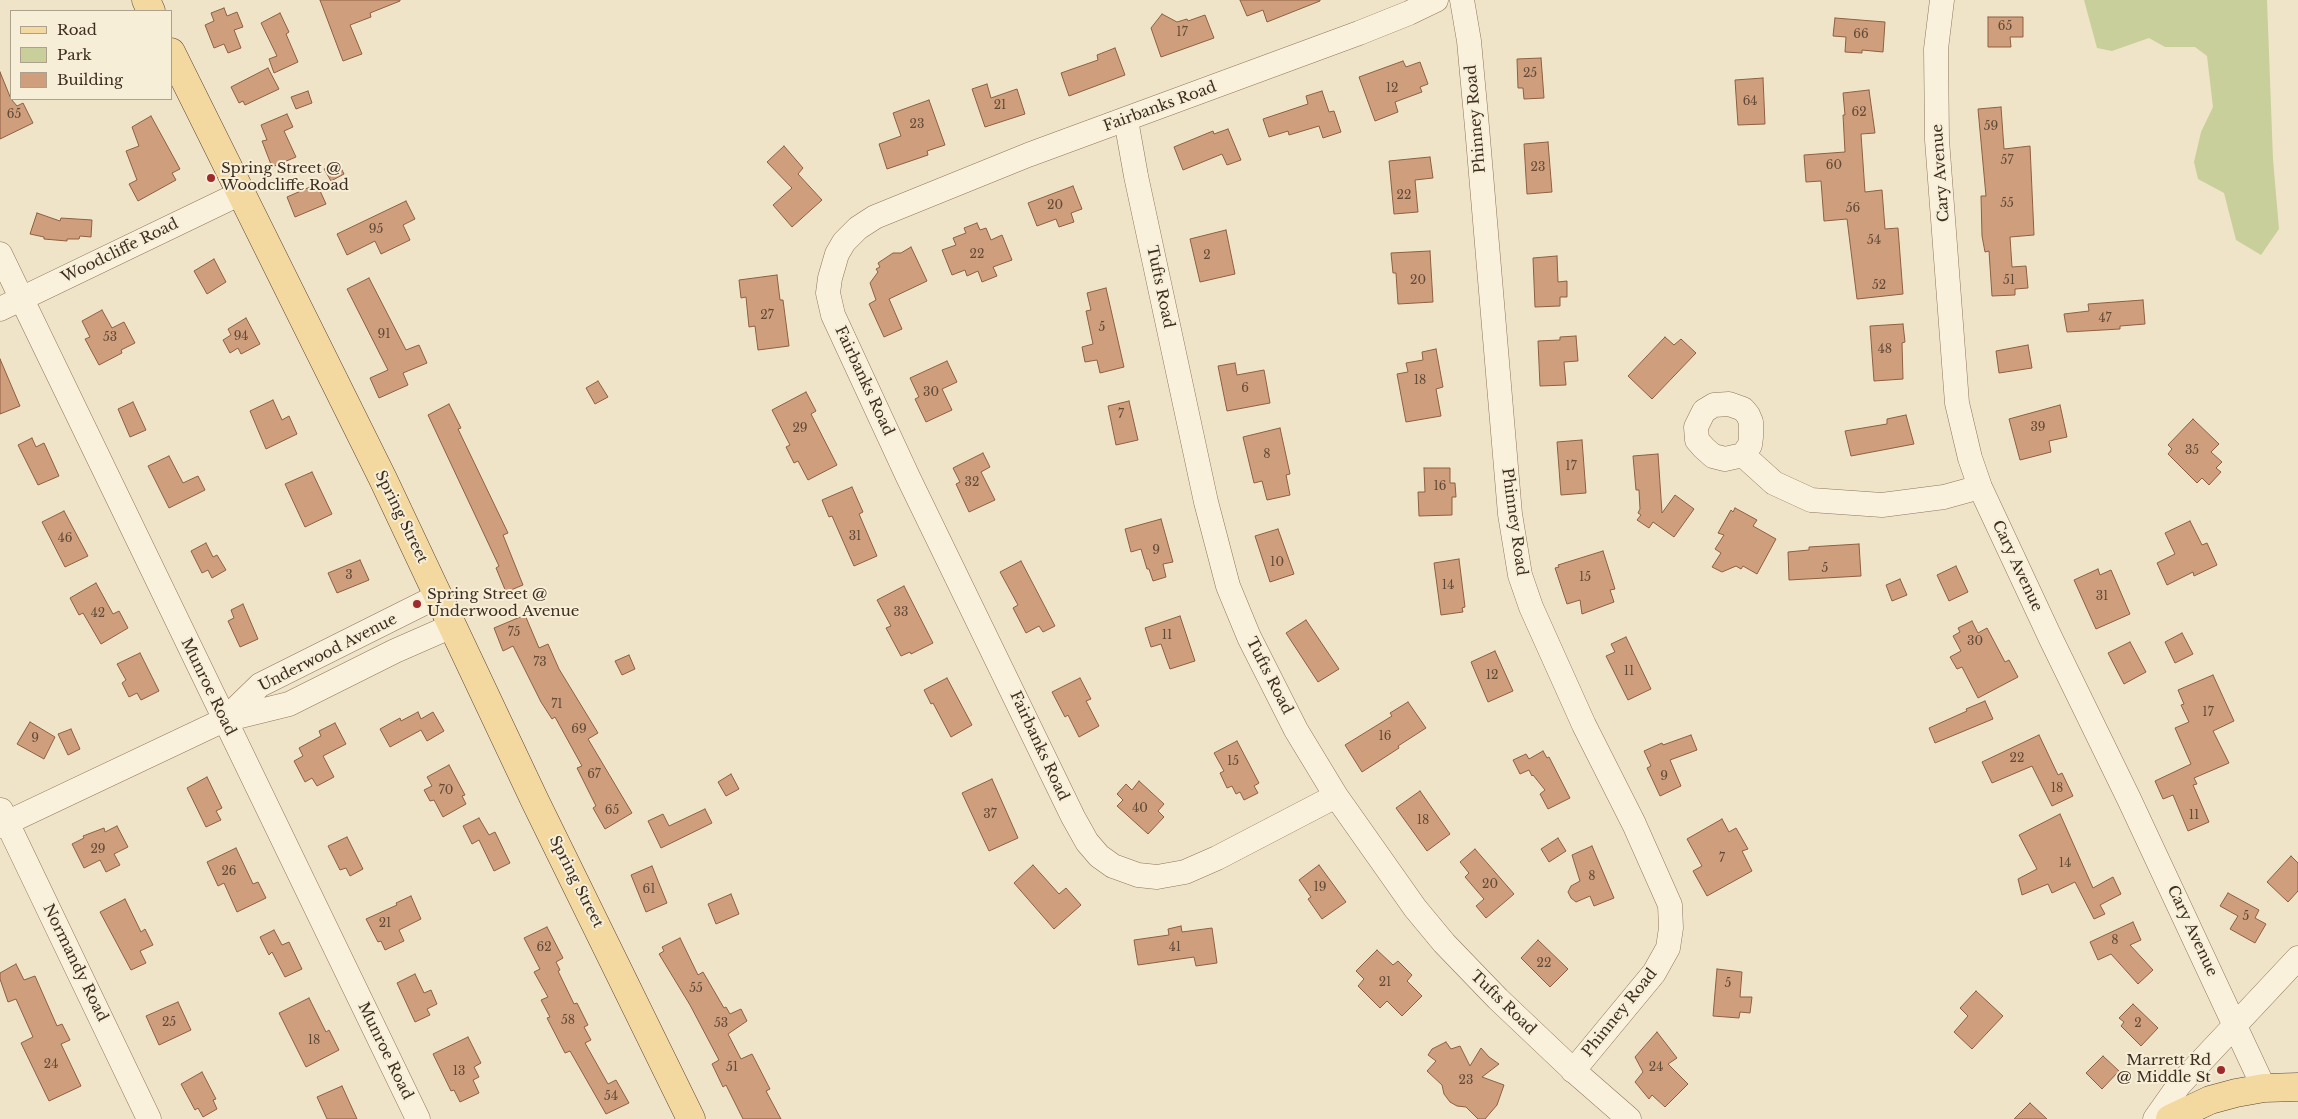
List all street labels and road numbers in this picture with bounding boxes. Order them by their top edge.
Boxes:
street label: Phinney Road [1462,64,1490,174]
street label: Fairbanks Road [1101,78,1219,136]
street label: Cary Avenue [1929,123,1953,223]
street label: Woodcliffe Road [59,215,181,287]
street label: Tufts Road [1142,244,1178,330]
street label: Fairbanks Road [831,323,897,439]
street label: Phinney Road [1498,467,1530,577]
street label: Spring Street [371,468,431,566]
street label: Cary Avenue [1988,518,2046,614]
street label: Underwood Avenue [256,610,400,696]
street label: Tufts Road [1242,634,1296,718]
street label: Munroe Road [177,635,239,739]
street label: Fairbanks Road [1006,688,1072,804]
street label: Spring Street [545,833,607,931]
street label: Cary Avenue [2163,883,2221,979]
street label: Normandy Road [39,901,111,1025]
street label: Phinney Road [1579,965,1661,1061]
street label: Tufts Road [1466,967,1540,1039]
street label: Munroe Road [354,999,416,1103]

